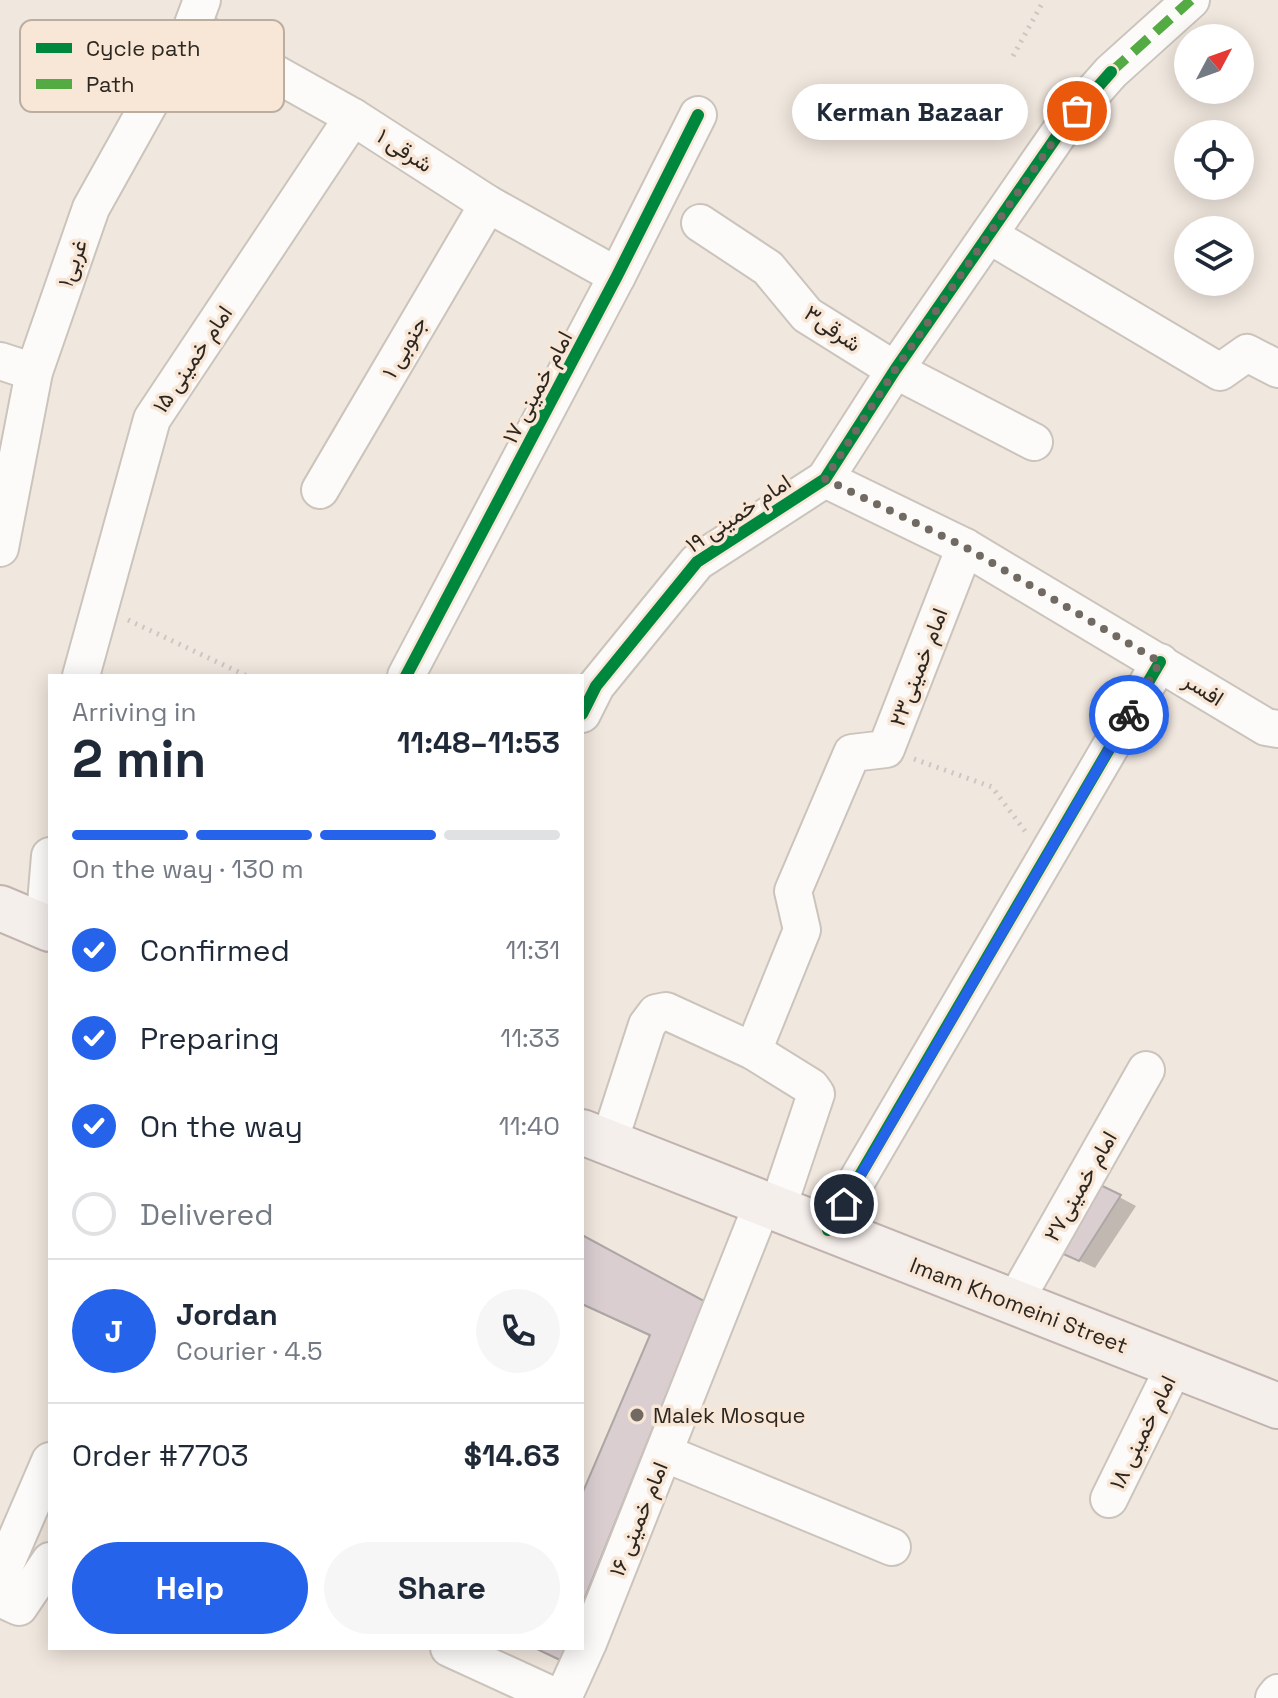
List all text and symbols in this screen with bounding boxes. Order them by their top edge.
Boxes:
legend [20,20,284,112]
north arrow [1174,24,1254,104]
map controls [1174,24,1254,296]
text: Cycle path [86,34,201,62]
text: Path [86,70,135,98]
pin [1043,77,1111,145]
callout: Kerman Bazaar [793,83,1029,139]
icon: bag [1055,89,1099,133]
text: Kerman Bazaar [816,95,1004,129]
button: locate [1174,120,1254,200]
street label: ۱ شرقی [372,122,438,178]
button: layers [1174,216,1254,296]
street label: غربی۱ [51,235,93,291]
street label: شرقی۳ [799,298,867,358]
street label: امام خمینی ۱۵ [146,300,239,419]
street label: ۱ جنوبی [375,311,433,383]
street label: امام خمینی ۱۷ [496,326,579,448]
street label: امام خمینی ۱۹ [680,468,797,559]
street label: امام خمینی۲۳ [883,604,954,730]
street label: افسر [1178,665,1229,712]
courier [1089,675,1169,755]
icon: bike [1107,693,1151,737]
text: Arriving in [72,695,196,729]
text: 11:48–11:53 [397,723,560,762]
text: 2 min [72,726,206,792]
text: On the way · 130 m [72,852,304,886]
icon: check [72,928,116,972]
text: Confirmed [140,931,290,970]
text: 11:31 [505,933,560,967]
icon: check [72,1016,116,1060]
text: Preparing [140,1019,279,1058]
text: 11:33 [500,1021,560,1055]
icon: check [72,1104,116,1148]
text: On the way [140,1107,303,1146]
text: 11:40 [499,1109,560,1143]
street label: امام خمینی۲۷ [1037,1126,1124,1247]
pin [810,1170,878,1238]
icon: home [822,1182,866,1226]
text: Delivered [140,1195,274,1234]
street label: Imam Khomeini Street [906,1251,1132,1359]
button: phone [476,1289,560,1373]
text: Jordan [176,1295,278,1334]
text: J [105,1312,123,1351]
text: Courier · 4.5 [176,1334,323,1368]
street label: امام خمینی ۱۸ [1102,1370,1183,1494]
place label: Malek Mosque [653,1401,805,1429]
marker: Malek Mosque [628,1406,646,1424]
text: Order #7703 [72,1436,249,1475]
text: $14.63 [464,1436,560,1475]
street label: امام خمینی ۱۶ [602,1458,675,1581]
button: Help [72,1542,308,1634]
button: Share [324,1542,560,1634]

